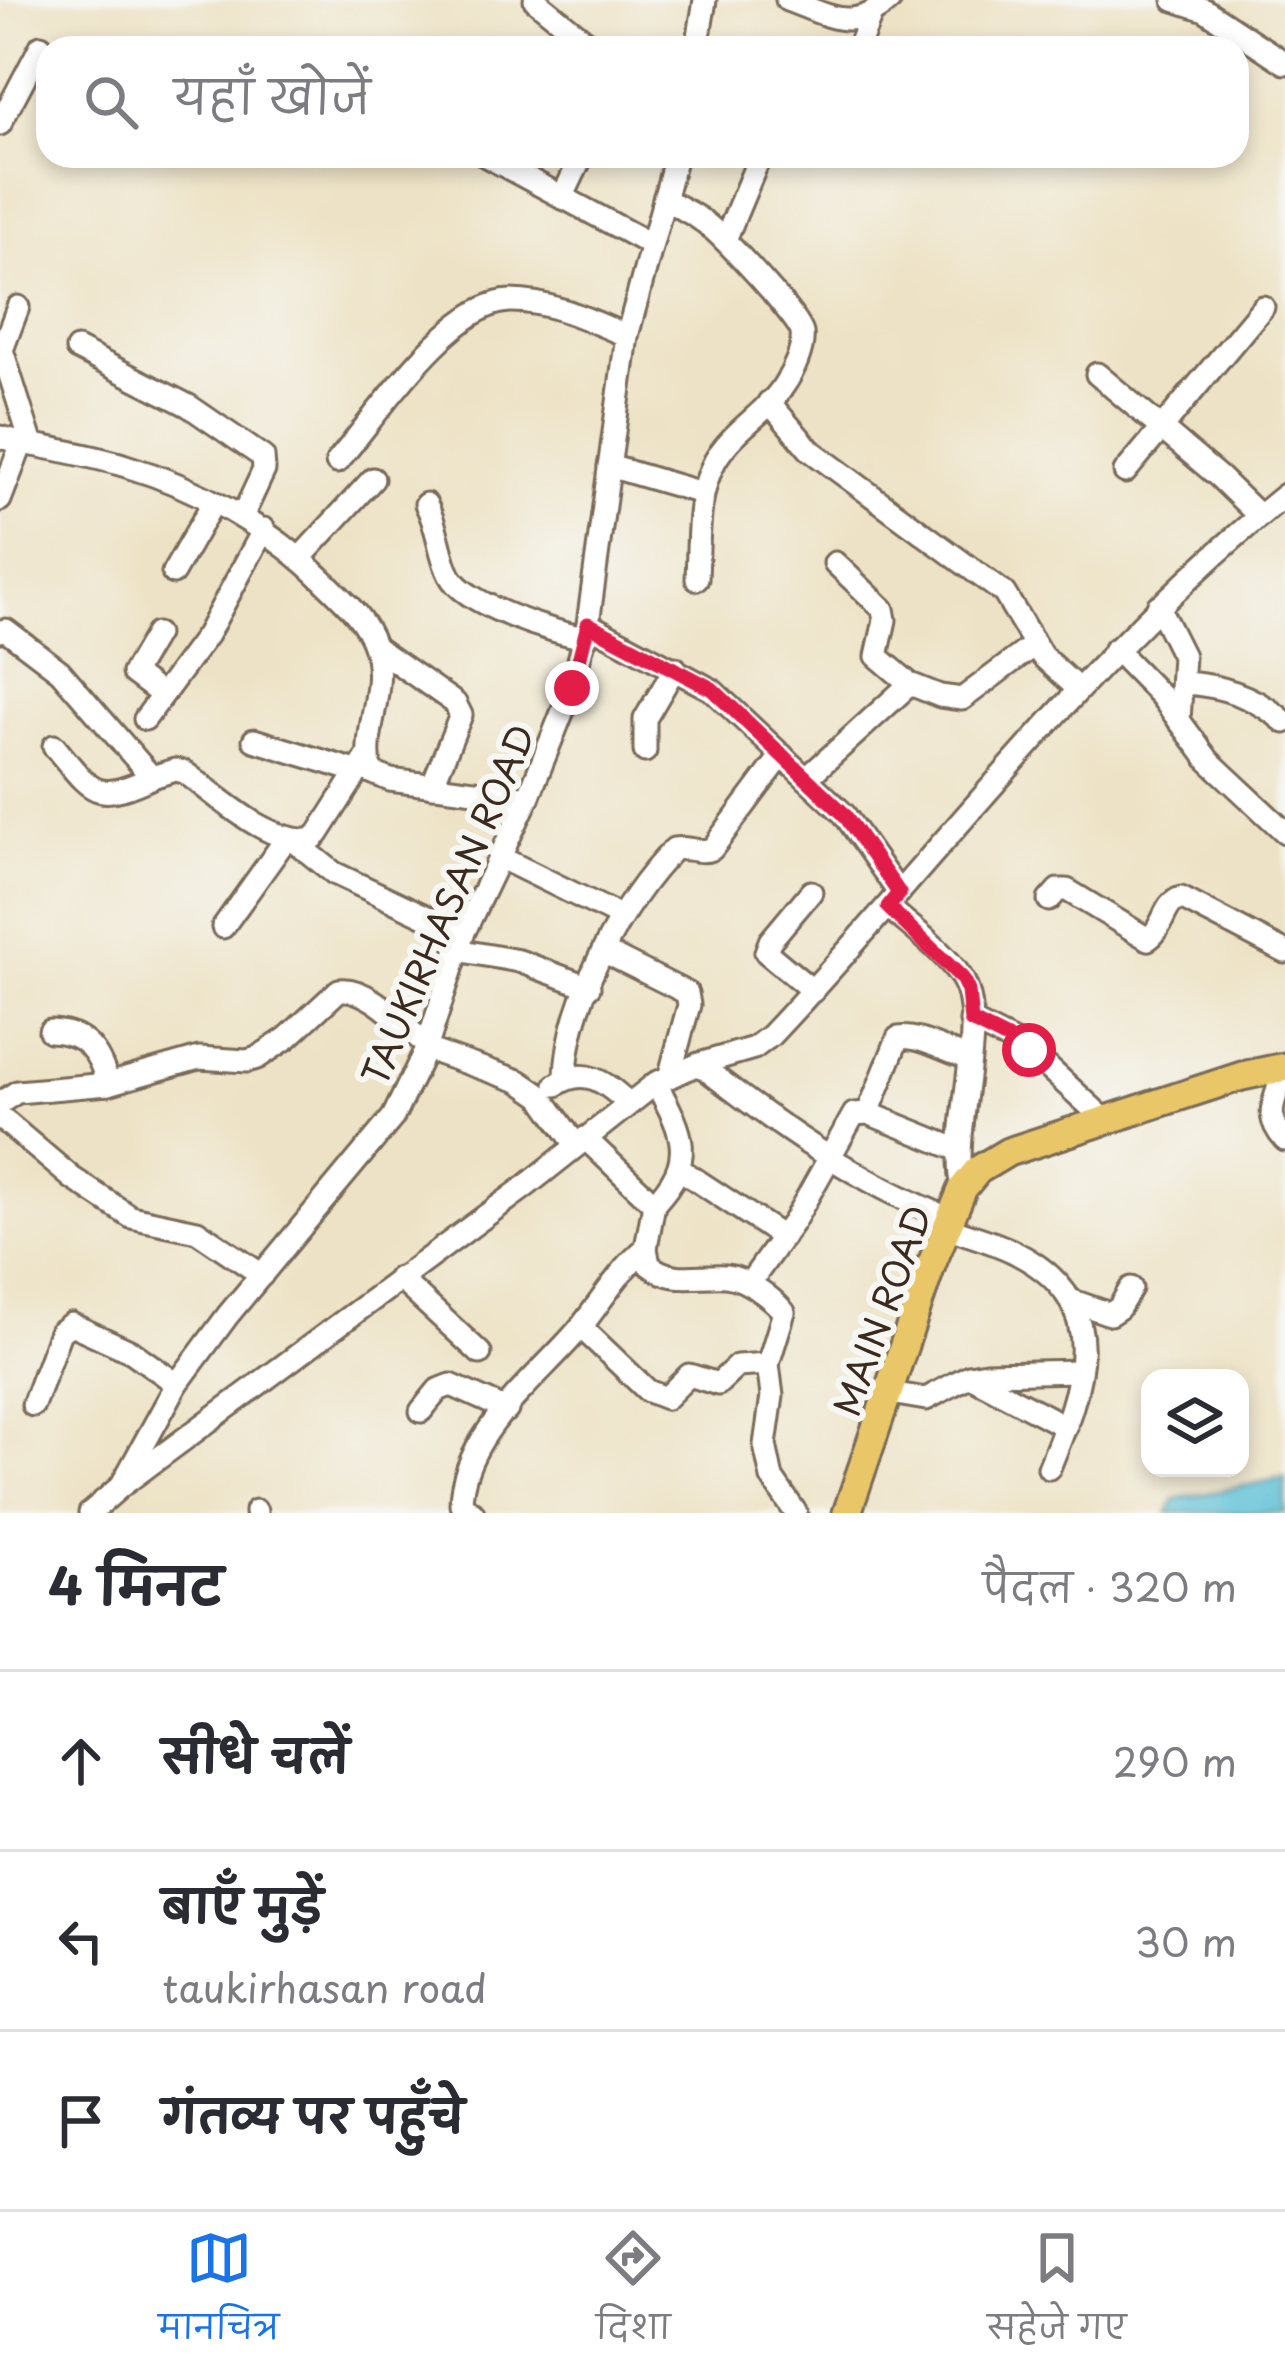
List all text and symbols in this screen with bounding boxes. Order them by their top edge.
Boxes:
search box [36,36,1249,168]
text: यहाँ खोजें [174,61,371,129]
icon: search [78,69,144,135]
route end [545,661,599,715]
street label: TAUKIRHASAN ROAD [347,716,547,1092]
route start [1002,1023,1056,1077]
street label: MAIN ROAD [818,1197,944,1423]
map controls [1141,1369,1249,1477]
button: layers [1141,1369,1249,1477]
text: 4 मिनट [48,1545,223,1622]
text: पैदल · 320 m [983,1556,1237,1615]
text: सीधे चलें [162,1720,349,1788]
icon: ahead [48,1728,114,1794]
text: 290 m [1113,1731,1237,1790]
text: बाएँ मुड़ें [162,1870,323,1938]
icon: left [48,1908,114,1974]
text: 30 m [1134,1911,1237,1970]
text: taukirhasan road [162,1957,487,2016]
text: गंतव्य पर पहुँचे [162,2080,464,2148]
icon: arrive [48,2088,114,2154]
tab: मानचित्र [158,2225,279,2364]
tab: दिशा [596,2225,671,2364]
tab: सहेजे गए [987,2225,1127,2364]

